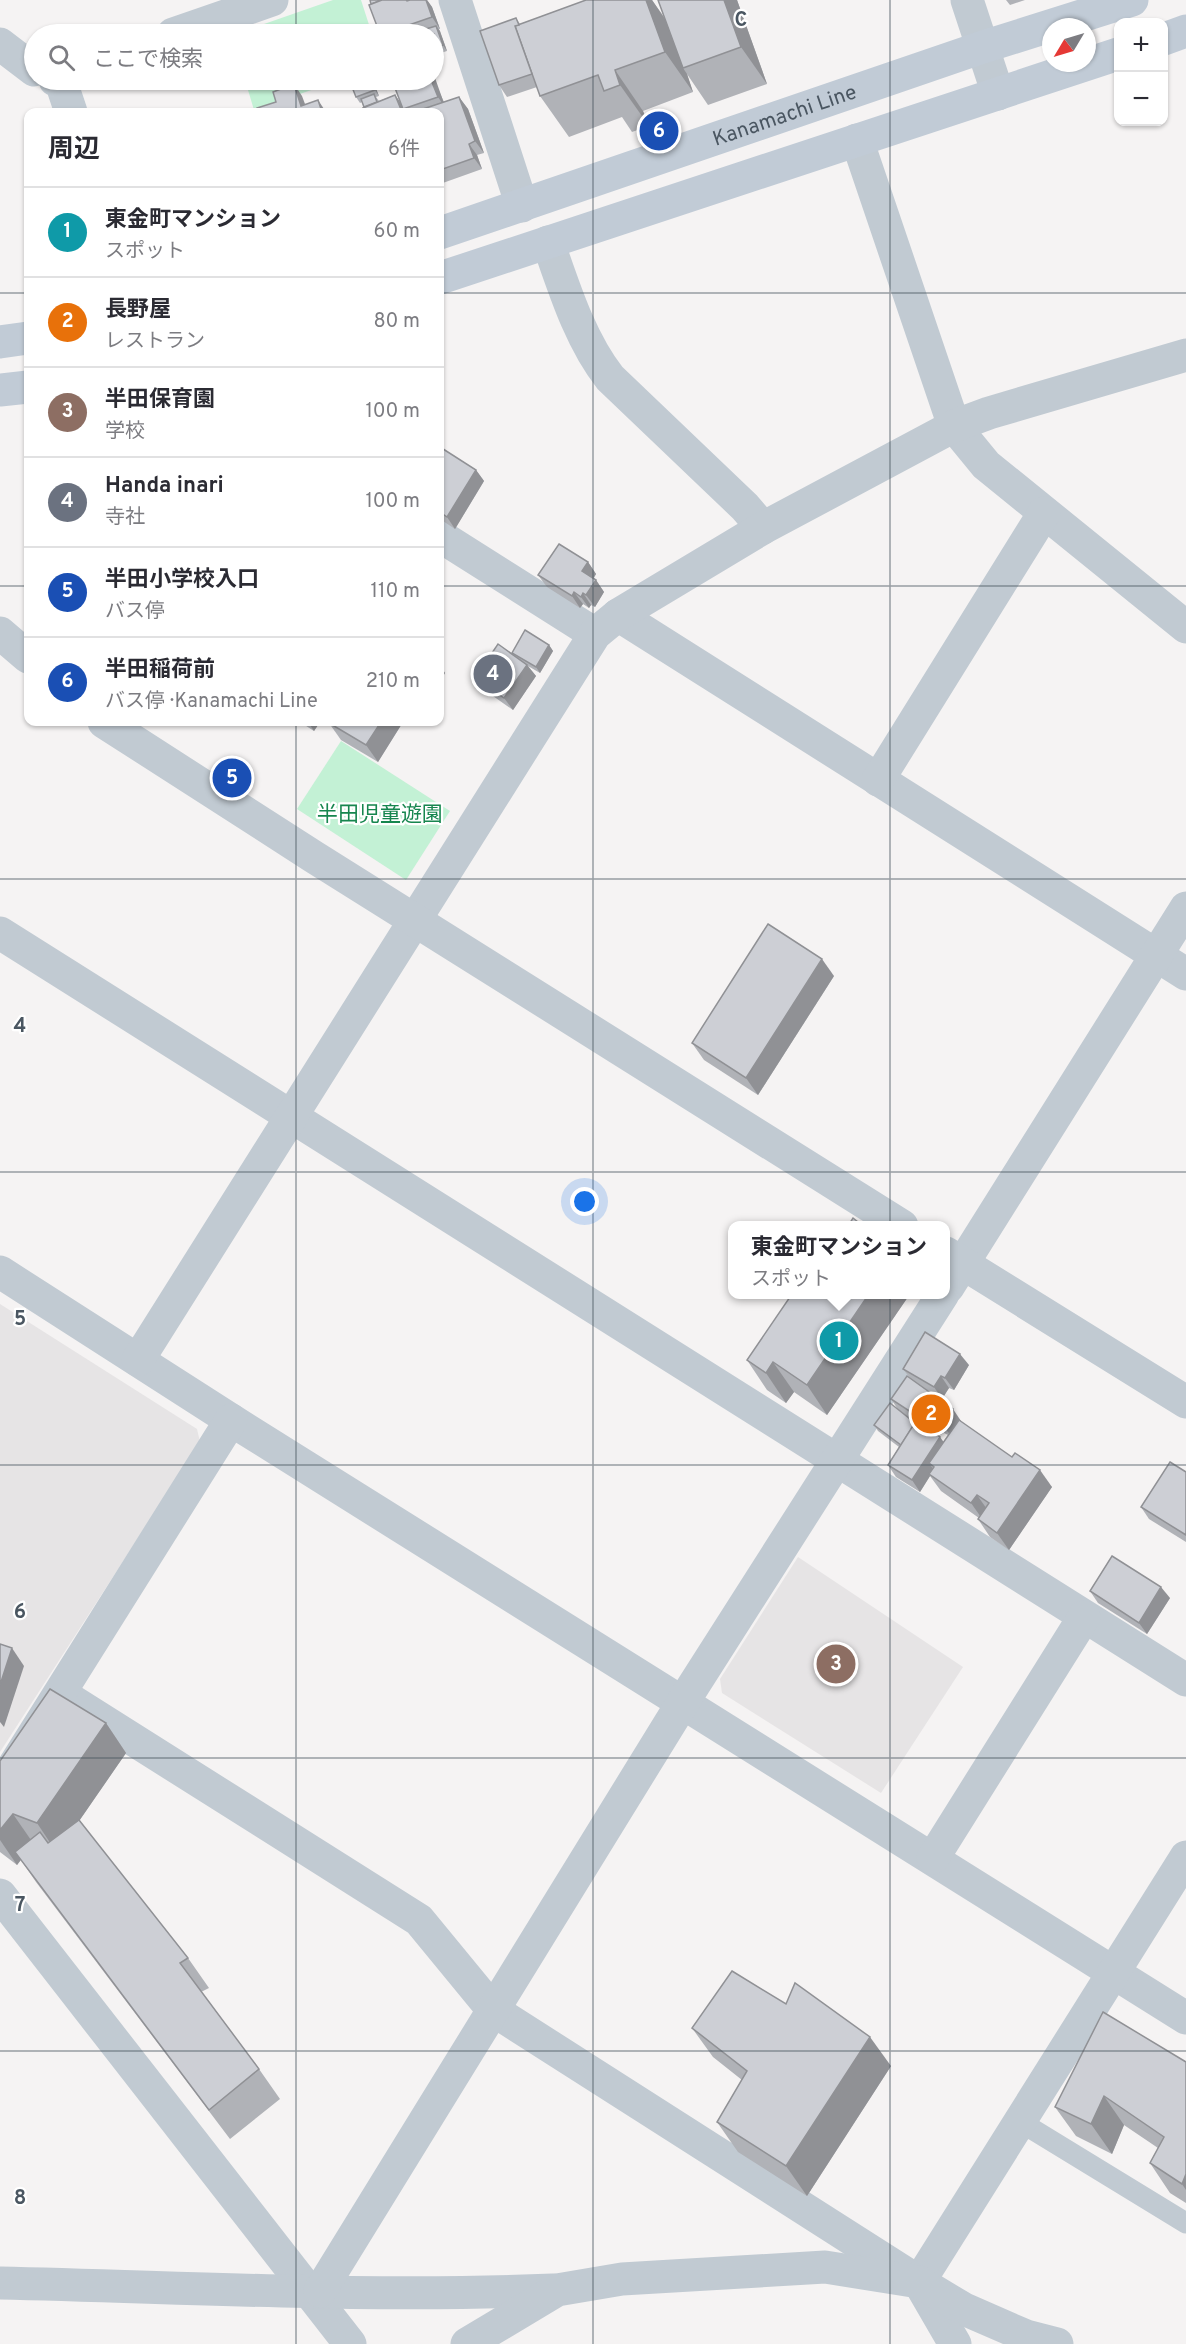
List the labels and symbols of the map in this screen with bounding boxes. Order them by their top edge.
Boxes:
text: C [735,8,747,34]
north arrow [1042,18,1096,72]
street label: Kanamachi Line [709,79,860,154]
pin: 6 [640,108,678,154]
pin: 4 [474,652,512,696]
pin: 5 [212,756,252,800]
park label: 半田児童遊園 [317,802,443,829]
text: 4 [14,1014,26,1040]
your location [570,1187,599,1216]
text: 5 [14,1307,26,1333]
pin: 1 [820,1318,858,1364]
pin: 2 [912,1392,950,1436]
text: 6 [14,1600,26,1626]
pin: 3 [816,1642,856,1686]
text: 7 [15,1893,25,1919]
text: 8 [14,2186,26,2212]

